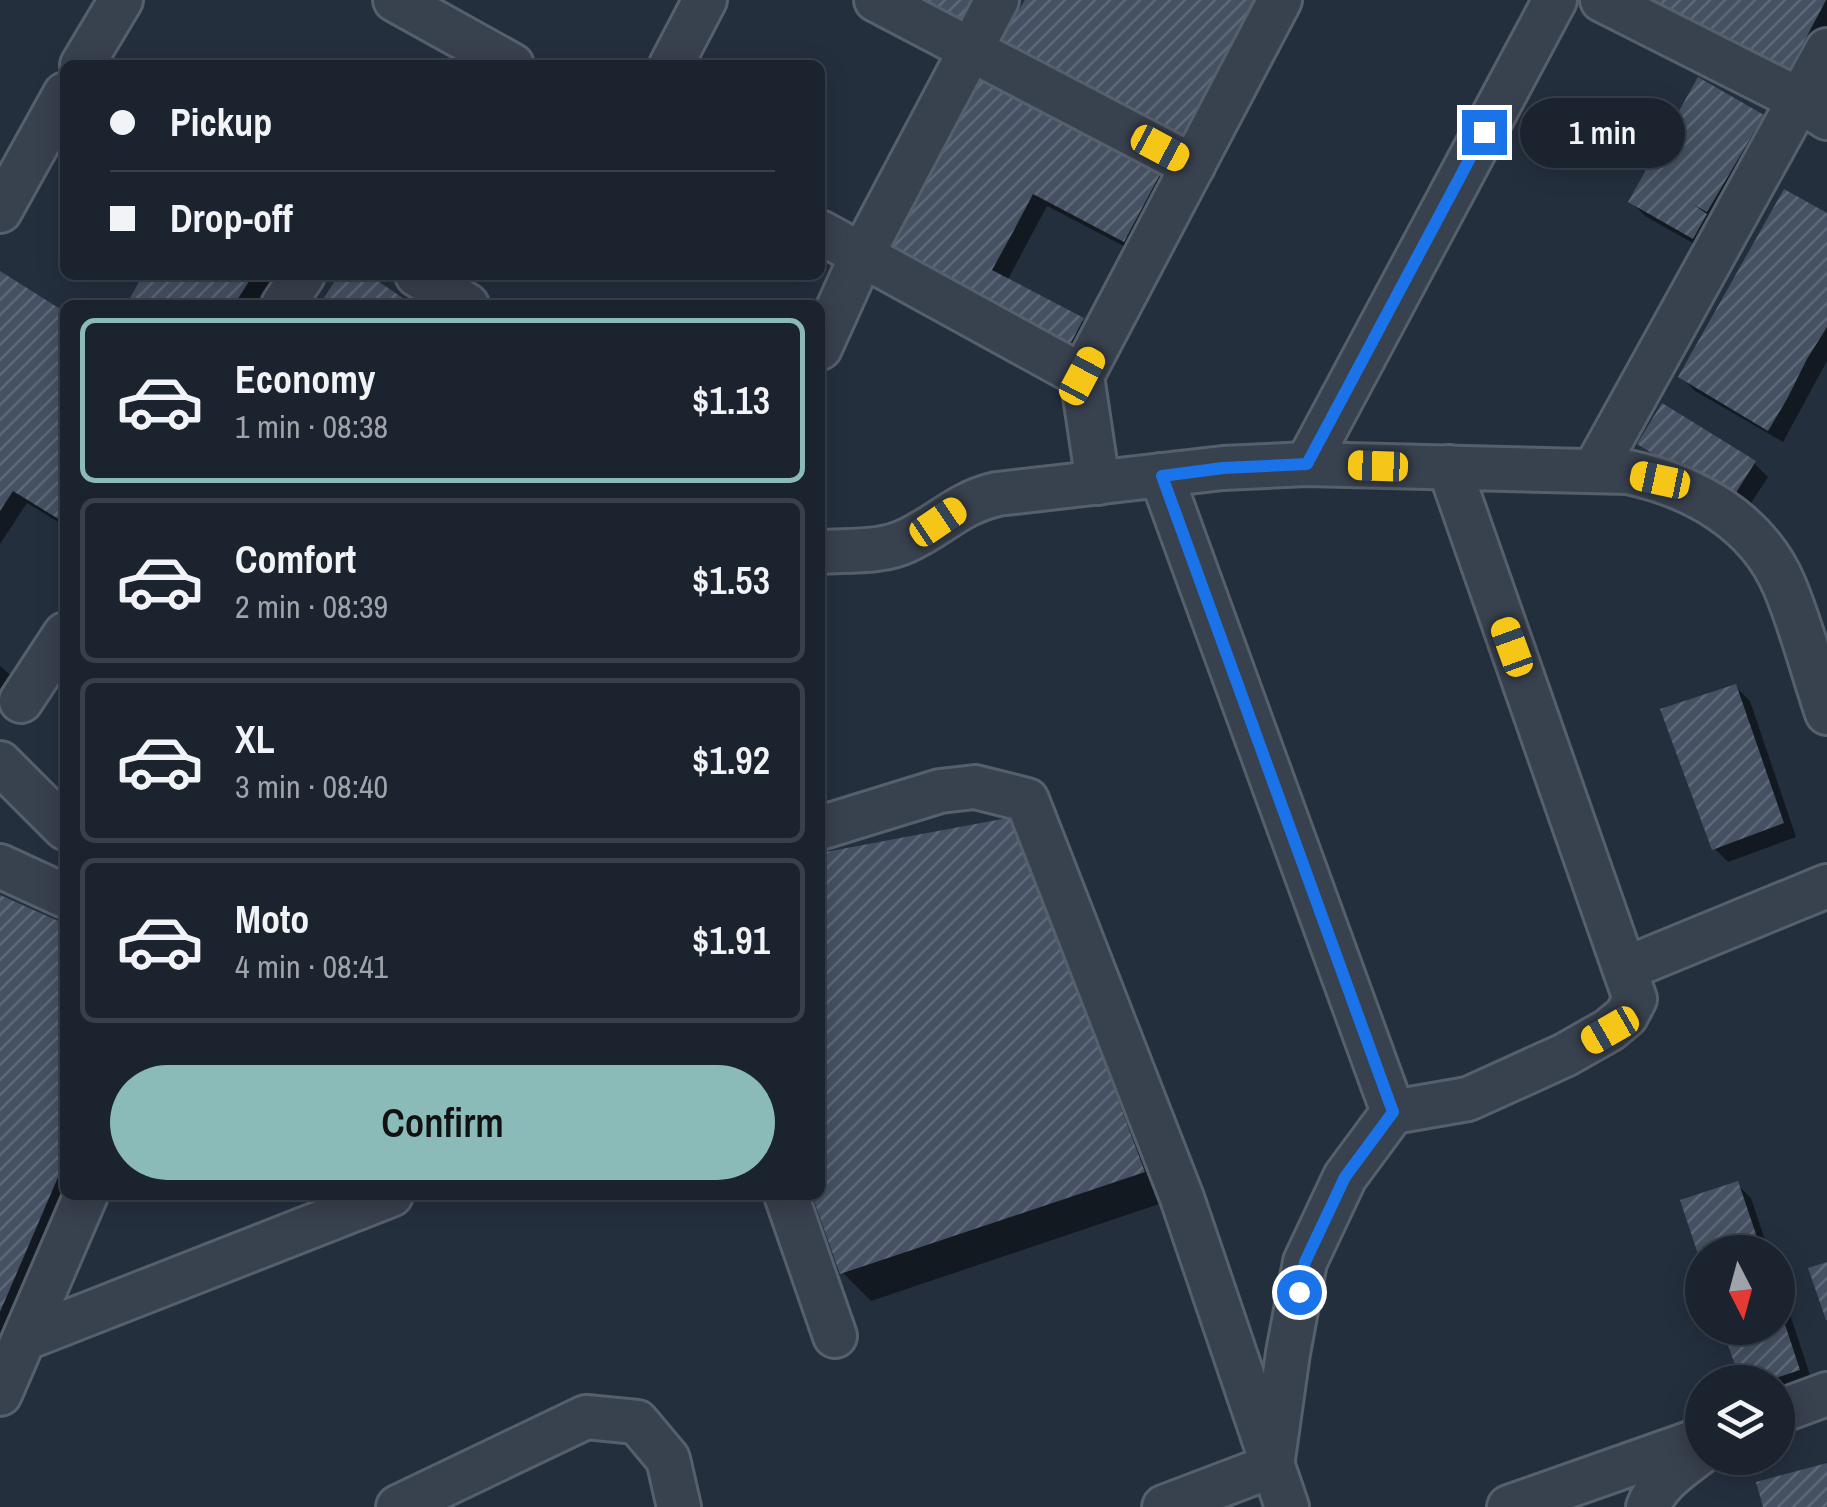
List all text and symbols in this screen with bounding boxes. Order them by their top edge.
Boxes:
text: Pickup [170,97,272,148]
callout: 1 min [1519,97,1684,167]
route end [1462,110,1507,155]
text: 1 min [1569,111,1636,154]
car [1126,121,1194,175]
text: Drop-off [170,193,293,244]
car [1055,342,1109,410]
text: Economy [235,354,375,405]
icon: car [115,356,205,446]
text: $1.13 [692,375,770,426]
text: 1 min · 08:38 [235,405,388,448]
car [1347,450,1409,482]
car [1628,459,1692,501]
car [905,493,971,551]
text: Comfort [235,534,356,585]
icon: car [115,536,205,626]
text: $1.53 [692,555,770,606]
text: 2 min · 08:39 [235,585,388,628]
car [1488,614,1536,680]
text: XL [235,714,275,765]
icon: car [115,716,205,806]
text: $1.92 [692,735,770,786]
text: 3 min · 08:40 [235,765,388,808]
text: Moto [235,894,309,945]
icon: car [115,896,205,986]
text: $1.91 [692,915,770,966]
text: 4 min · 08:41 [235,945,388,988]
car [1577,1002,1643,1058]
button: Confirm [110,1065,775,1180]
north arrow [1685,1235,1795,1345]
map controls [1685,1235,1795,1475]
route start [1277,1270,1322,1315]
button: layers [1685,1365,1795,1475]

